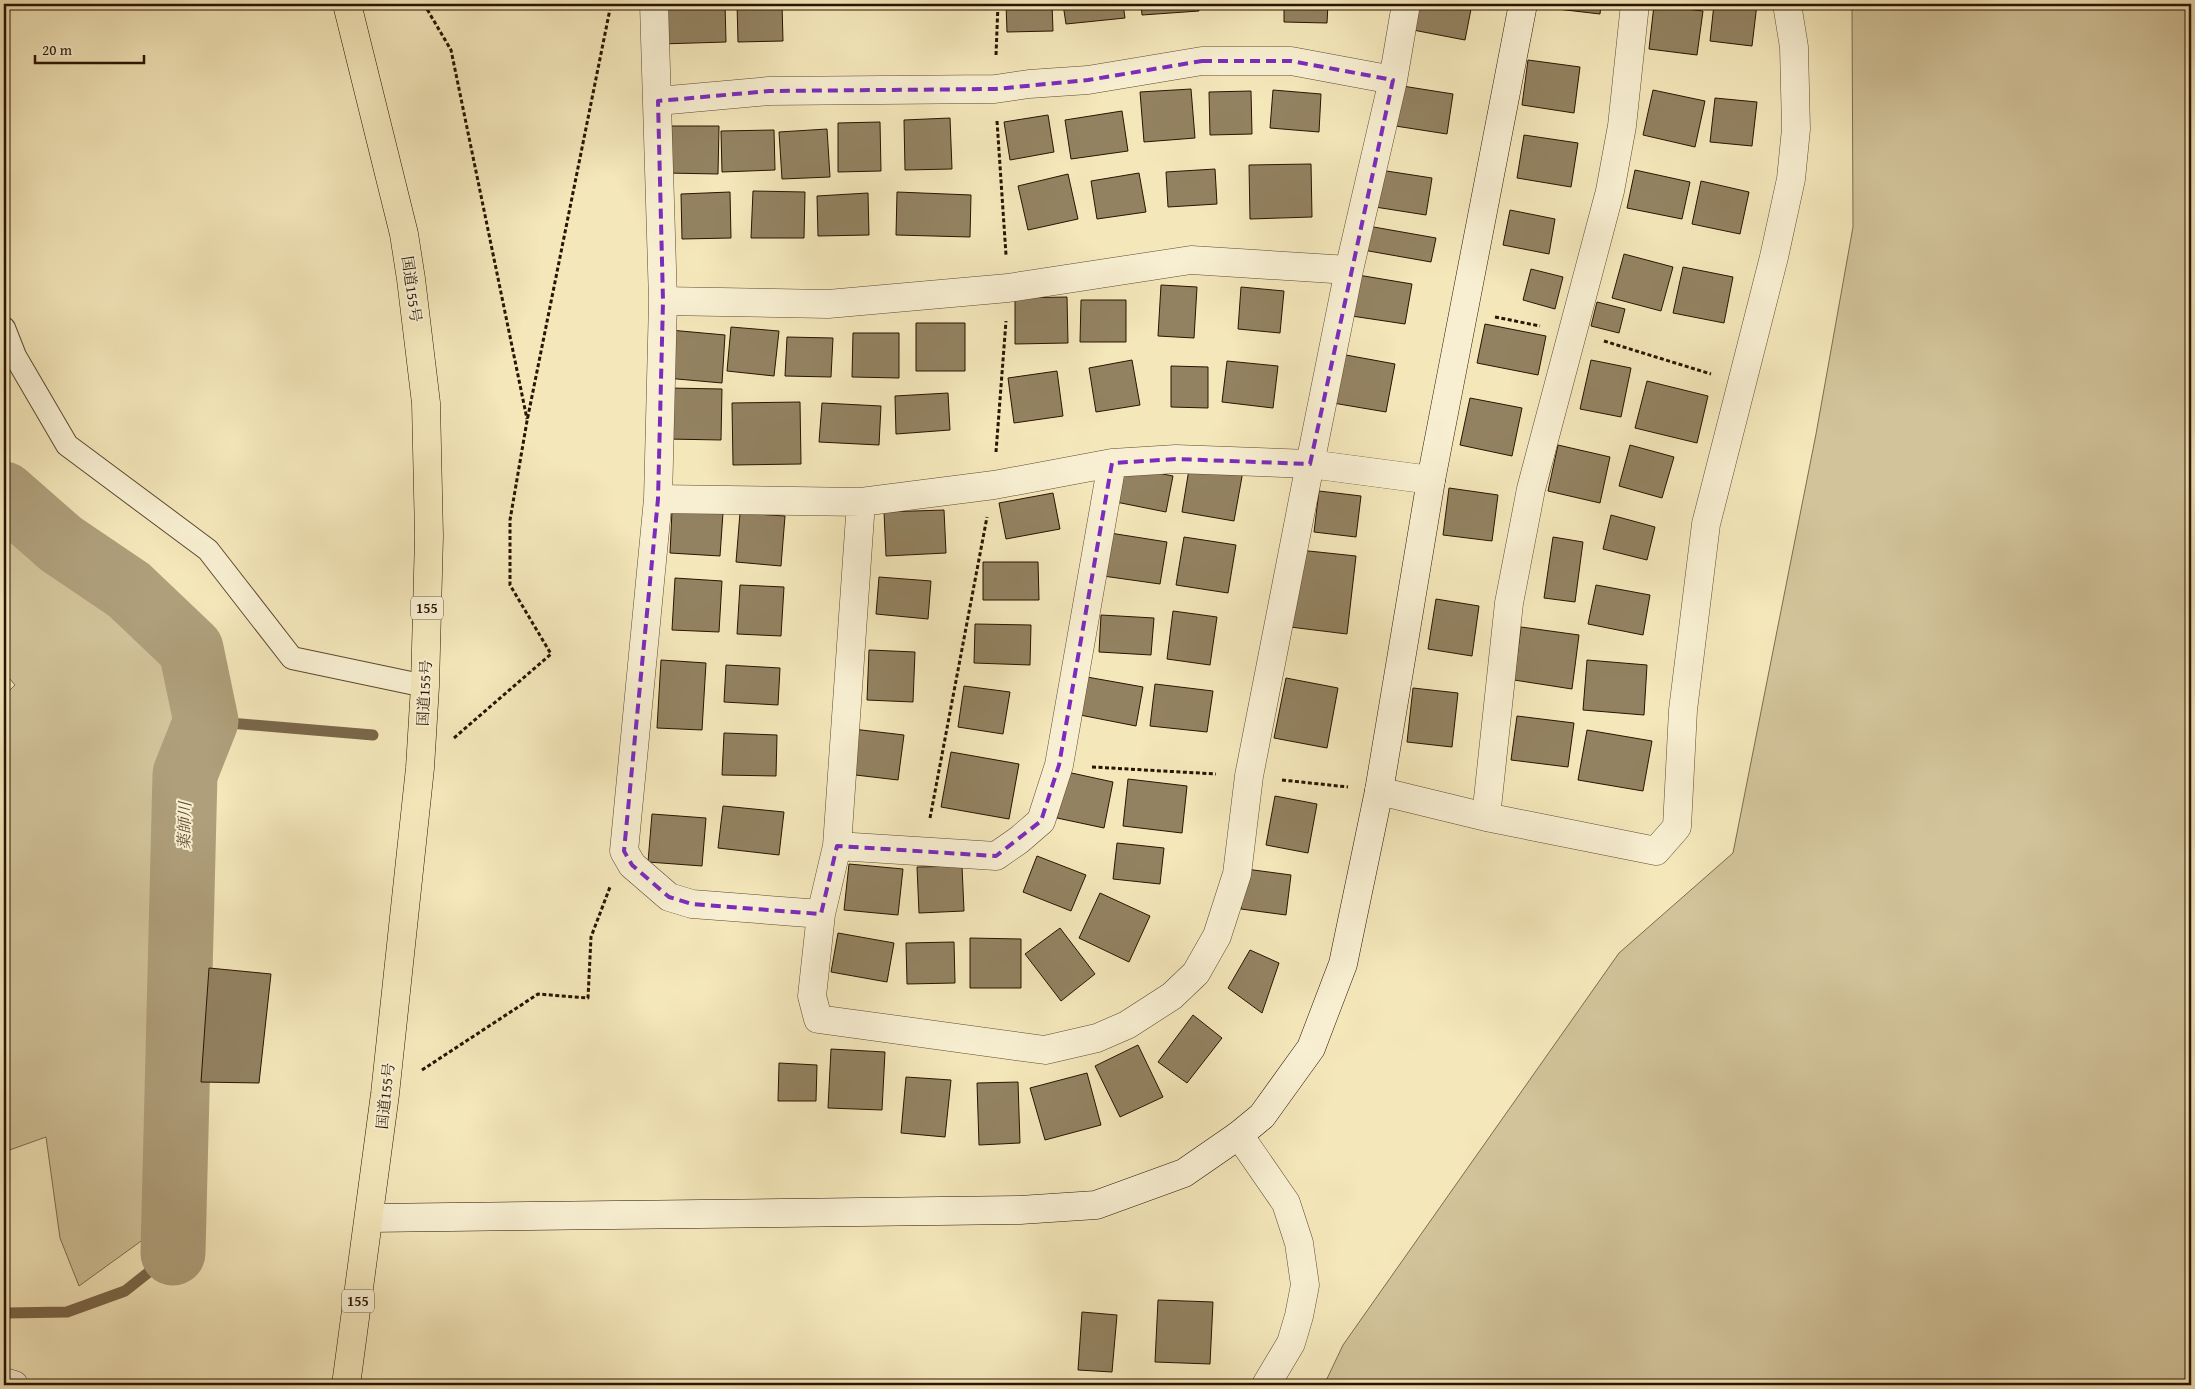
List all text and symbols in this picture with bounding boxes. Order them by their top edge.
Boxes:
scale bar [35,32,144,64]
text: 20 m [42,39,73,60]
street label: 国道155号 [397,255,427,323]
road number: 155 [411,596,443,620]
street label: 国道155号 [412,659,436,727]
water label: 薬師川 [172,800,196,850]
street label: 国道155号 [371,1062,399,1130]
road number: 155 [342,1290,374,1312]

